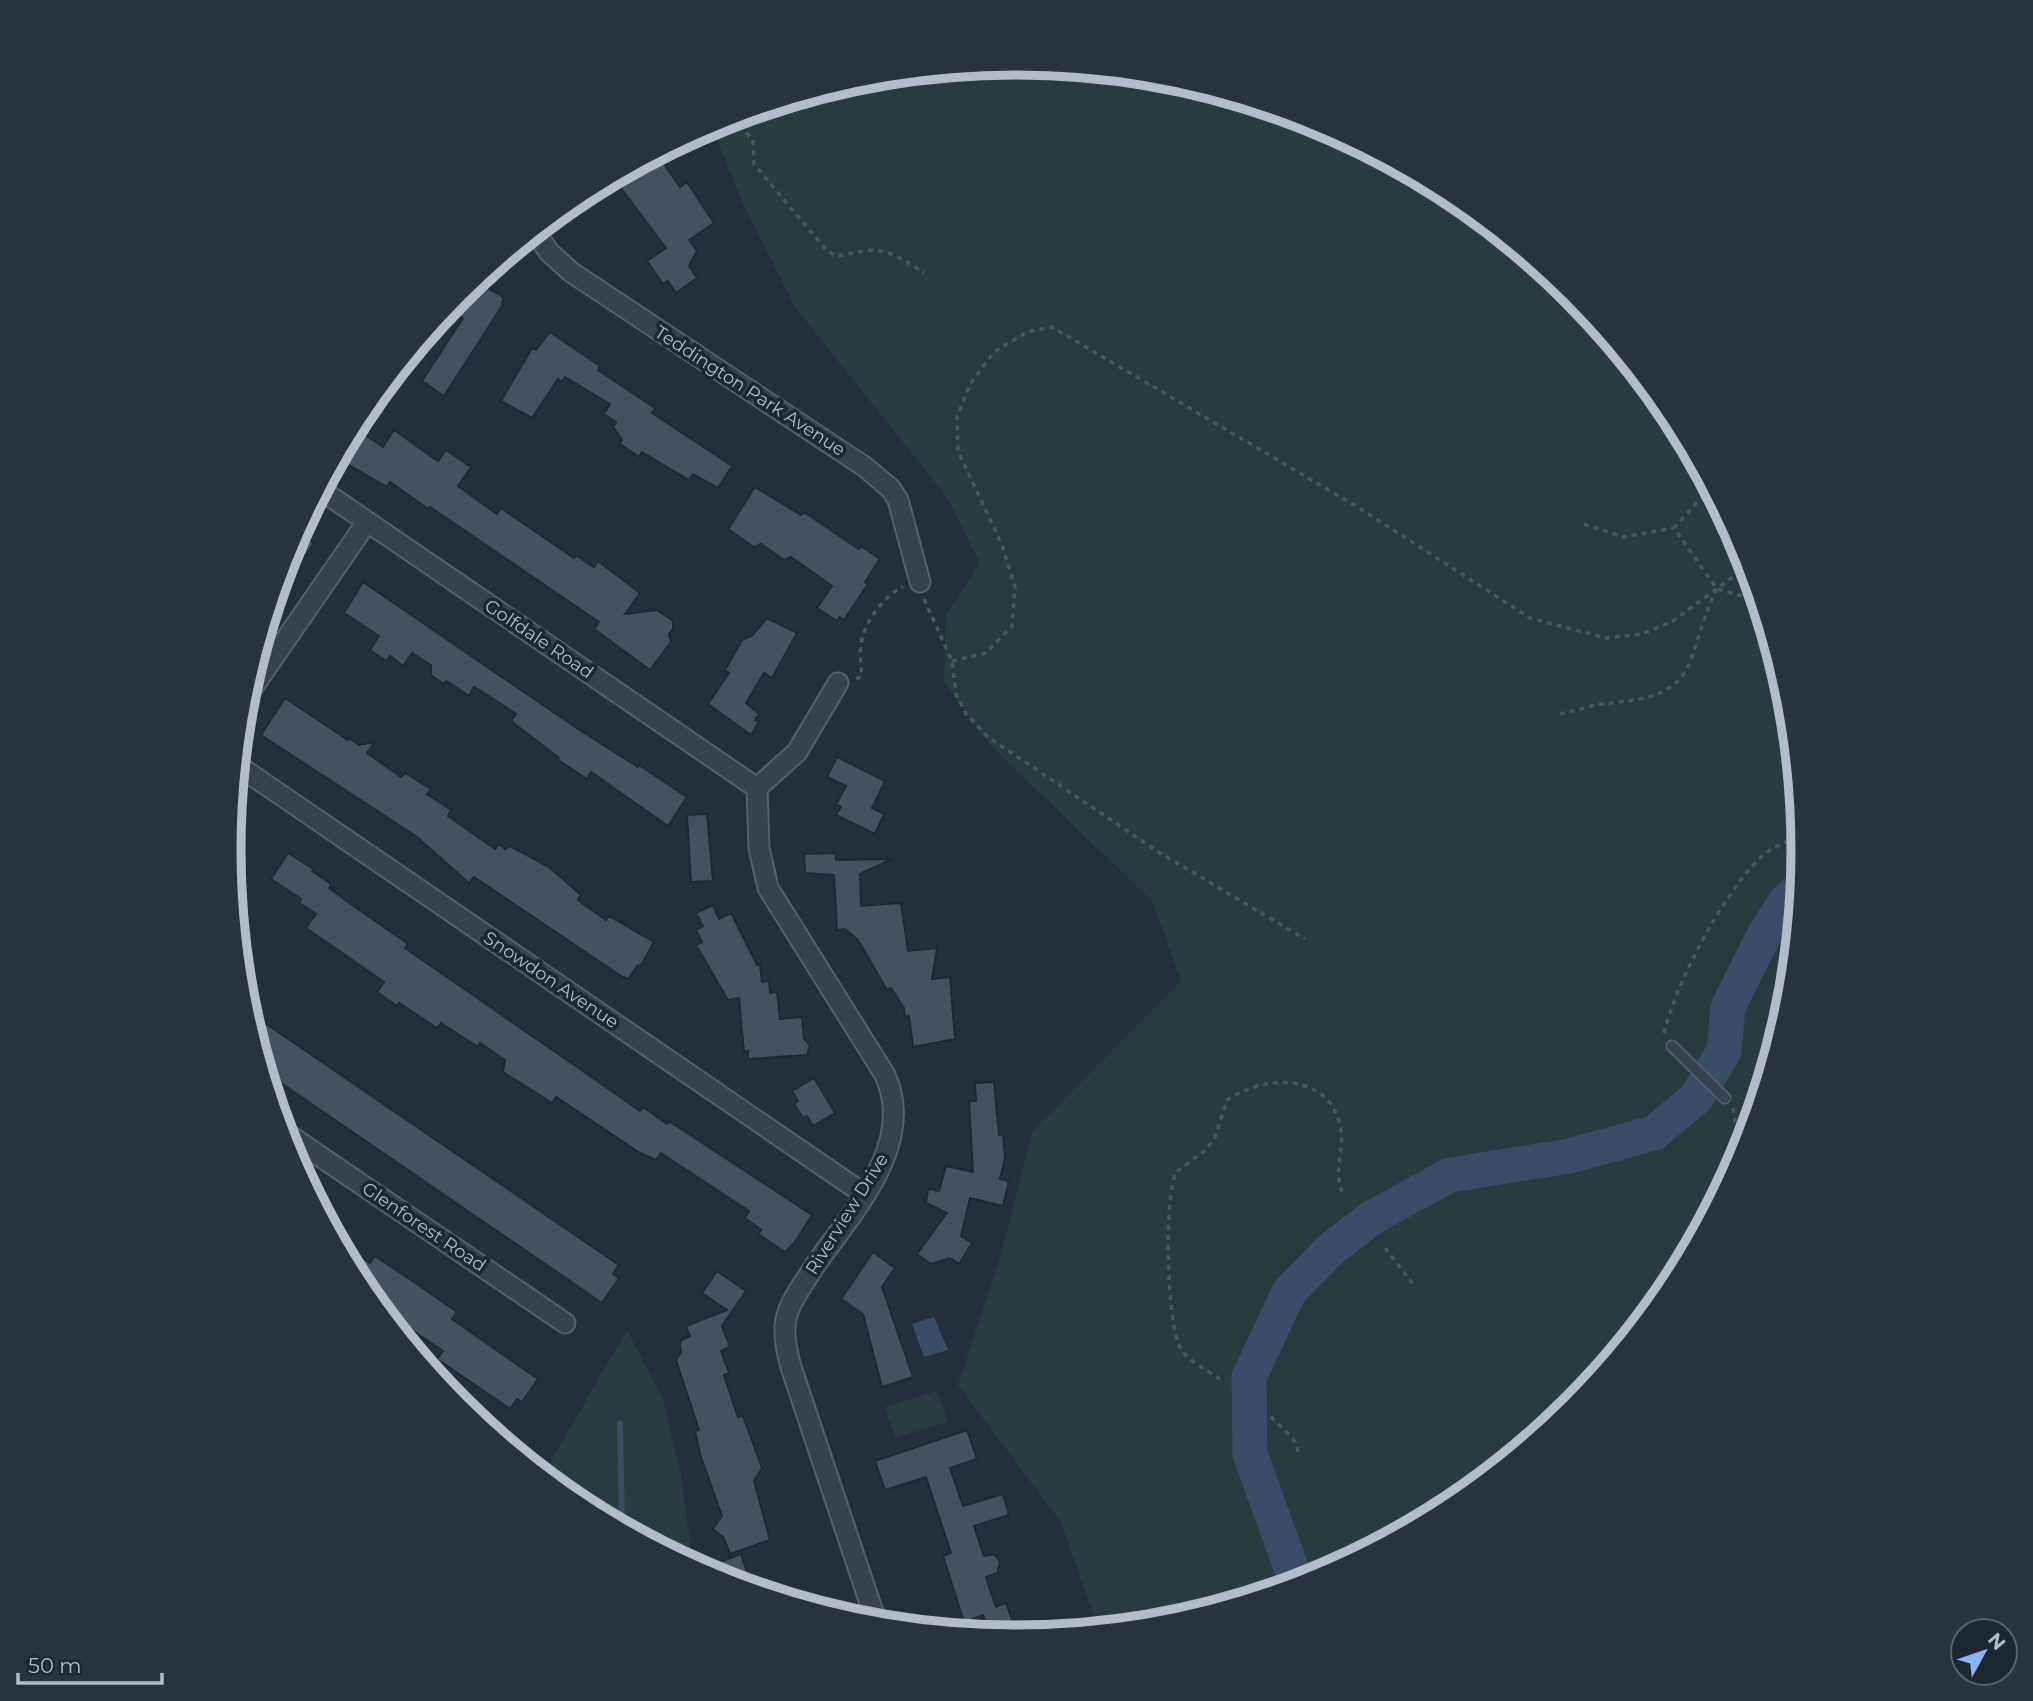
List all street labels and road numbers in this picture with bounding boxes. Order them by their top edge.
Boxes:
street label: Teddington Park Avenue [651,321,850,461]
street label: Golfdale Road [480,595,598,683]
street label: Snowdon Avenue [479,927,623,1033]
street label: Riverview Drive [801,1149,893,1279]
street label: Glenforest Road [358,1177,490,1277]

